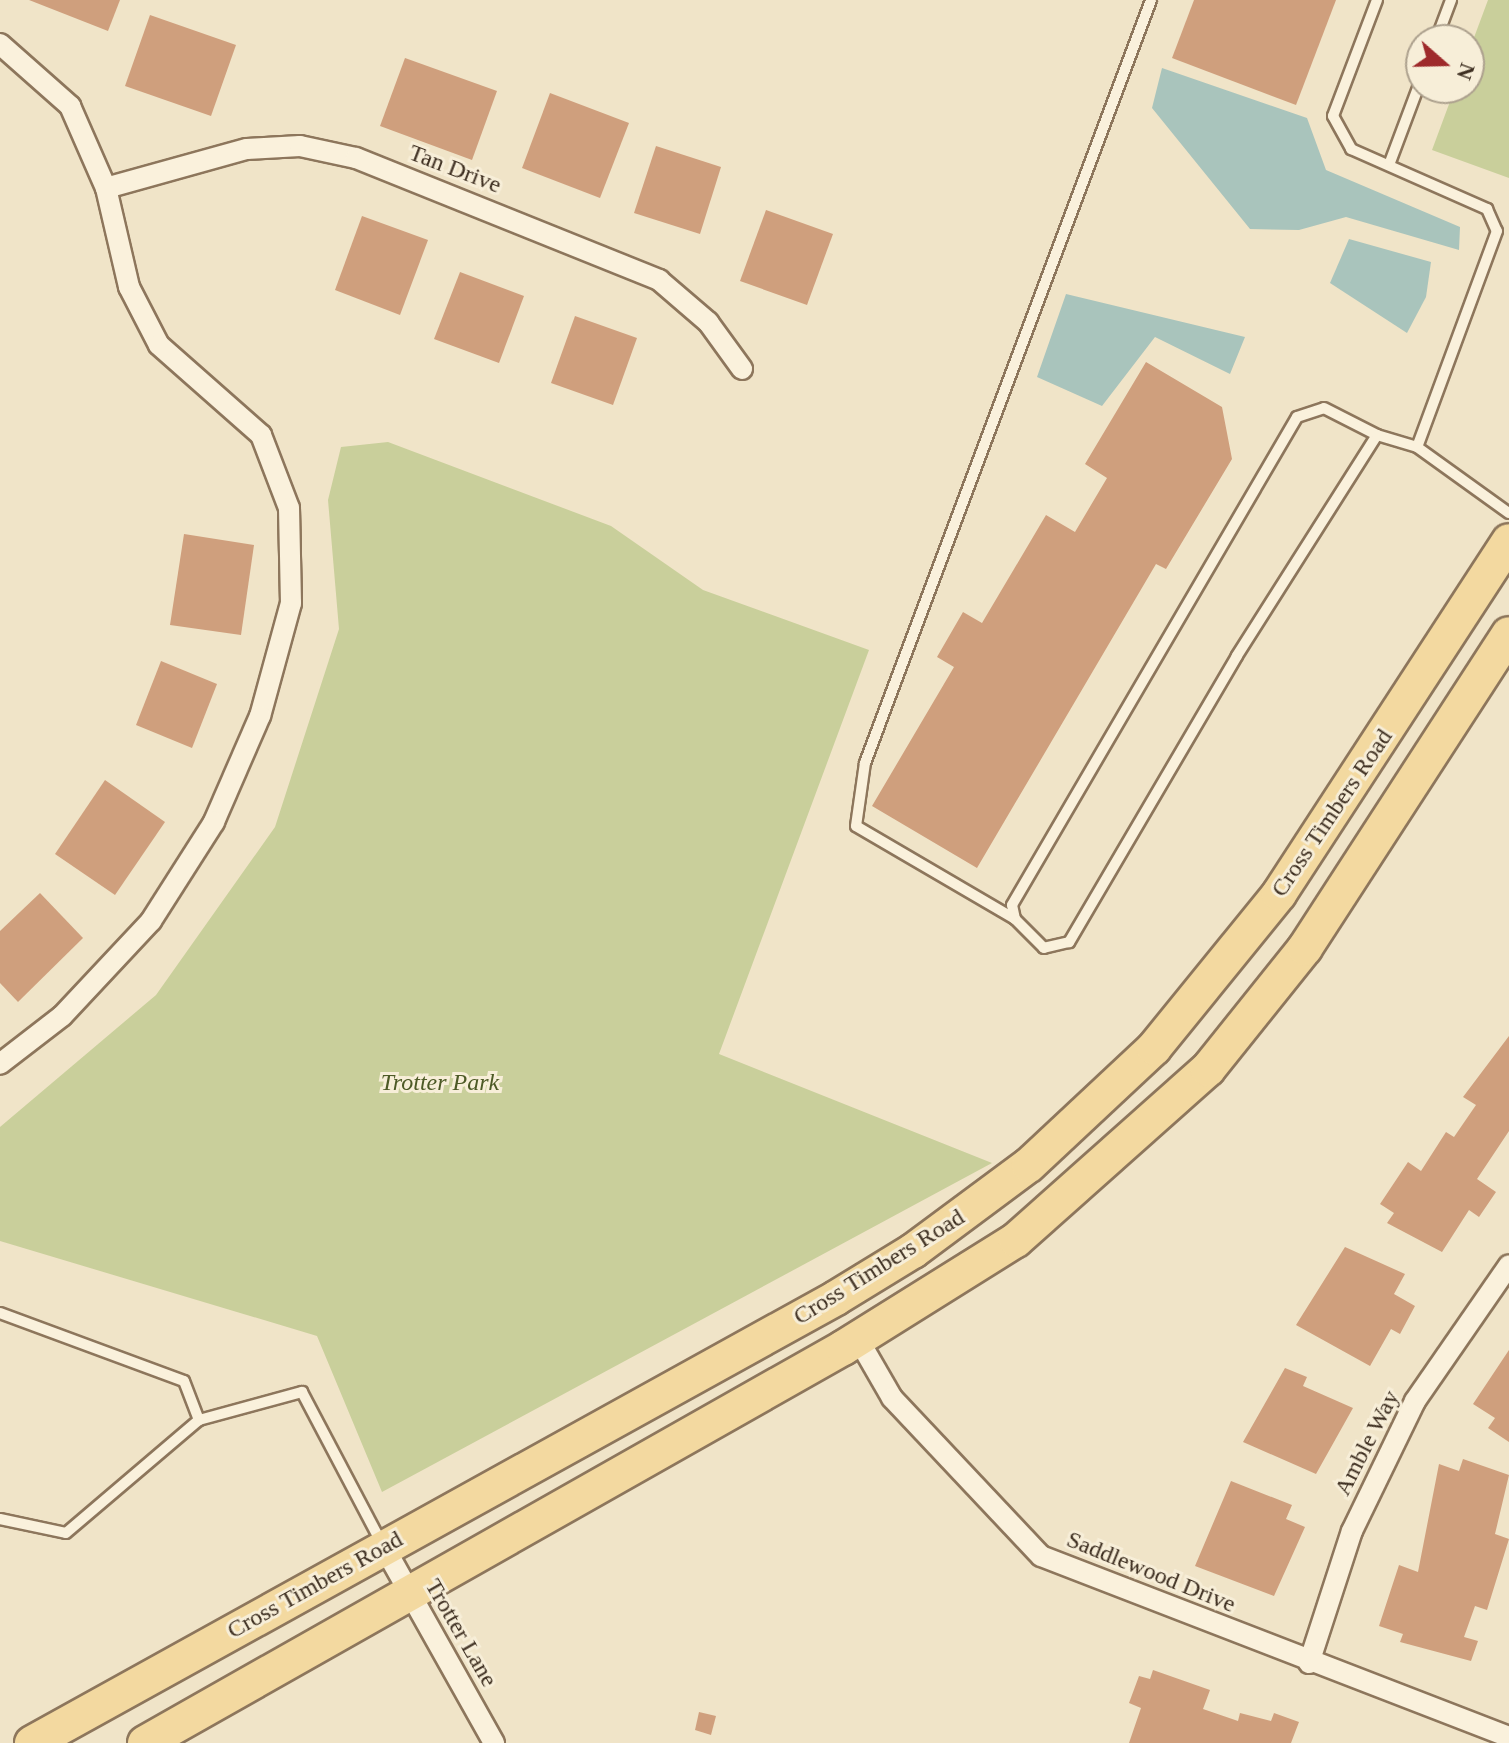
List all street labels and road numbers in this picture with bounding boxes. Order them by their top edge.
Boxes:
street label: Tan Drive [405,138,505,200]
street label: Cross Timbers Road [1265,724,1399,902]
street label: Cross Timbers Road [788,1203,970,1331]
street label: Amble Way [1328,1385,1406,1501]
street label: Cross Timbers Road [222,1525,408,1645]
street label: Saddlewood Drive [1062,1525,1240,1619]
street label: Trotter Lane [419,1574,503,1692]

